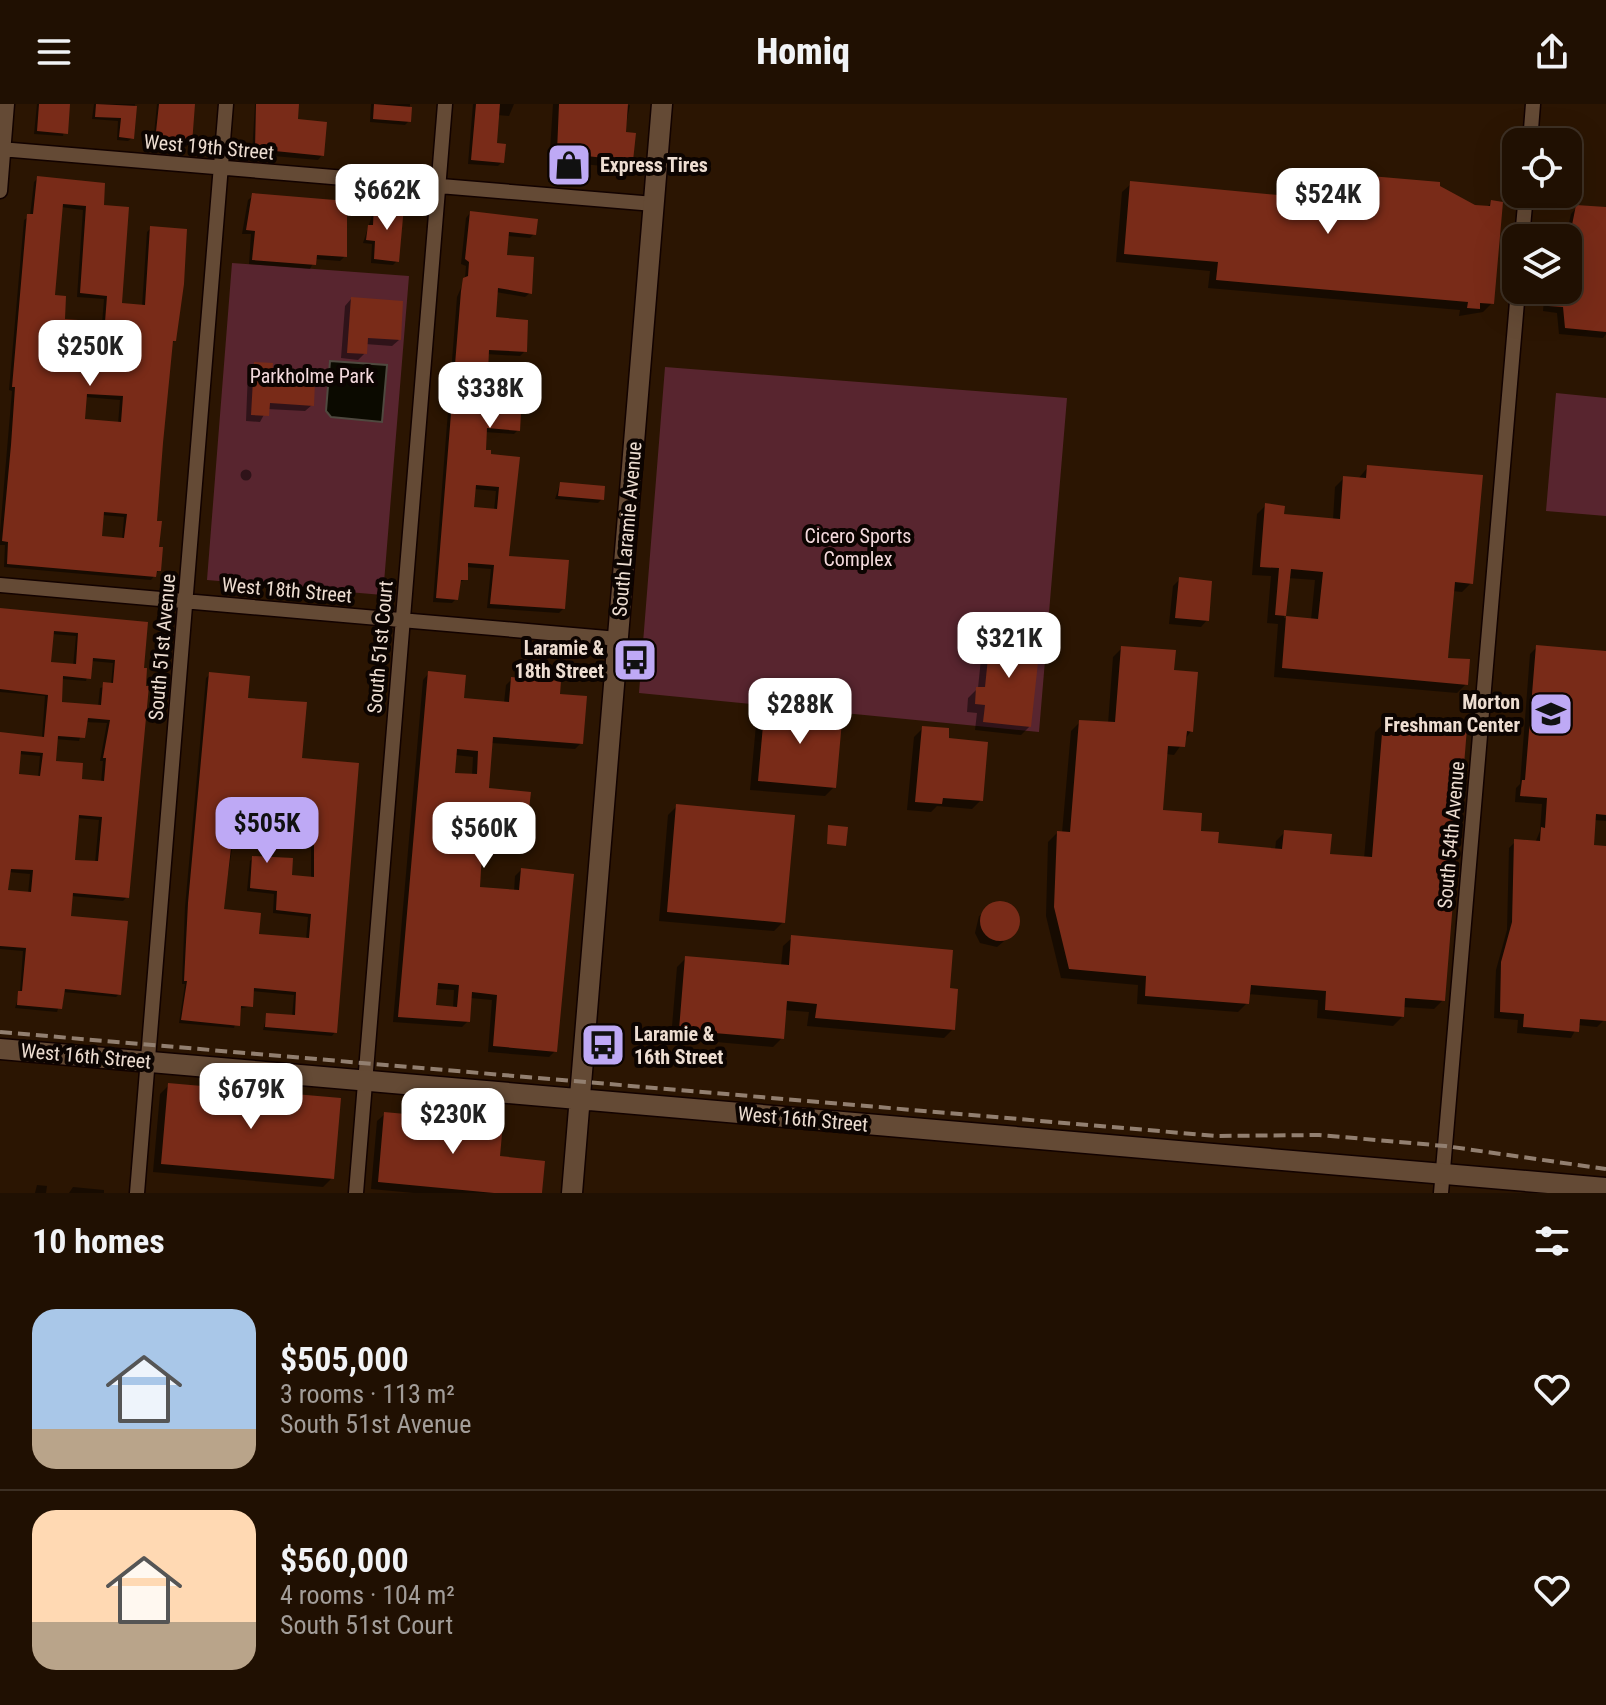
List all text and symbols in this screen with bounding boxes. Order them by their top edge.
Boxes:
icon: menu [32,30,76,74]
icon: share [1530,30,1574,74]
text: Homiq [756,31,850,73]
map controls [1502,128,1582,304]
button: locate [1502,128,1582,208]
street label: West 19th Street [143,129,275,165]
shop icon: Express Tires [545,141,593,189]
place label: Express Tires [600,153,708,177]
pin: $662K [331,164,443,232]
pin: $524K [1272,168,1384,236]
text: $662K [354,175,420,205]
text: $524K [1295,179,1361,209]
button: layers [1502,224,1582,304]
pin: $250K [34,320,146,388]
text: $250K [57,331,123,361]
pin: $338K [434,362,546,430]
park label: Parkholme Park [250,364,374,388]
text: $338K [457,373,523,403]
street label: South Laramie Avenue [607,440,647,618]
park label: Cicero Sports Complex [805,524,911,571]
street label: West 18th Street [221,572,353,608]
street label: South 51st Avenue [144,573,180,721]
street label: South 51st Court [362,580,398,714]
pin: $321K [953,612,1065,680]
text: $321K [976,623,1042,653]
place label: Laramie & 18th Street [515,636,604,683]
bus stop icon: Laramie & 18th Street [611,636,659,684]
pin: $288K [744,678,856,746]
text: $288K [767,689,833,719]
place label: Morton Freshman Center [1384,690,1520,737]
school or university icon: Morton Freshman Center [1527,690,1575,738]
street label: South 54th Avenue [1433,760,1469,910]
pin: $505K [211,797,323,865]
pin: $560K [428,802,540,870]
text: $505K [234,808,300,838]
text: $560K [451,813,517,843]
bus stop icon: Laramie & 16th Street [579,1021,627,1069]
place label: Laramie & 16th Street [634,1022,723,1069]
street label: West 16th Street [20,1038,152,1074]
pin: $679K [195,1063,307,1131]
text: $679K [218,1074,284,1104]
pin: $230K [397,1088,509,1156]
text: $230K [420,1099,486,1129]
street label: West 16th Street [737,1101,869,1137]
icon: filters [1530,1219,1574,1263]
text: 10 homes [32,1221,165,1261]
text: $505,000 [280,1339,409,1379]
icon: home [96,1341,192,1437]
icon: heart [1530,1367,1574,1411]
text: 3 rooms · 113 m² [280,1379,455,1409]
text: South 51st Avenue [280,1409,471,1439]
text: $560,000 [280,1540,409,1580]
icon: home [96,1542,192,1638]
icon: heart [1530,1568,1574,1612]
text: 4 rooms · 104 m² [280,1580,455,1610]
text: South 51st Court [280,1610,453,1640]

